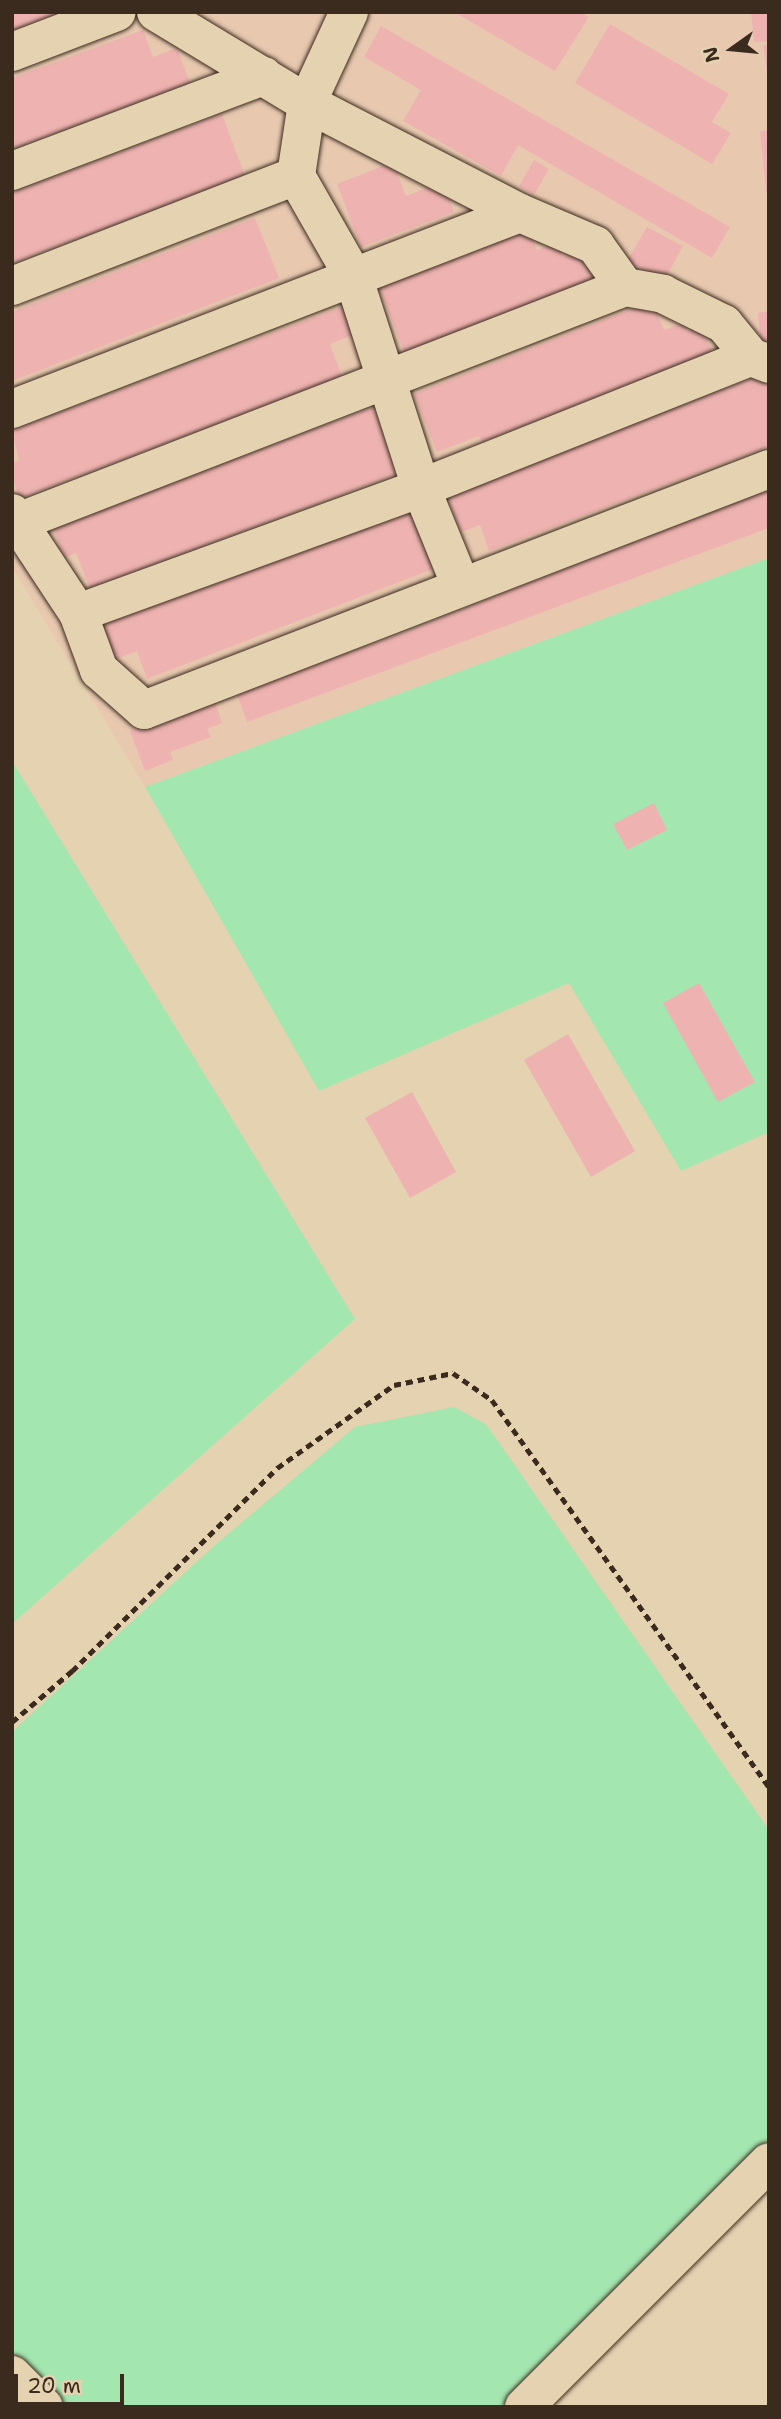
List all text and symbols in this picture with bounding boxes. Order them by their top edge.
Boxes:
north arrow [697,14,767,84]
text: N [697,44,725,65]
scale bar [18,2360,128,2404]
text: 20 m [27,2372,81,2400]

